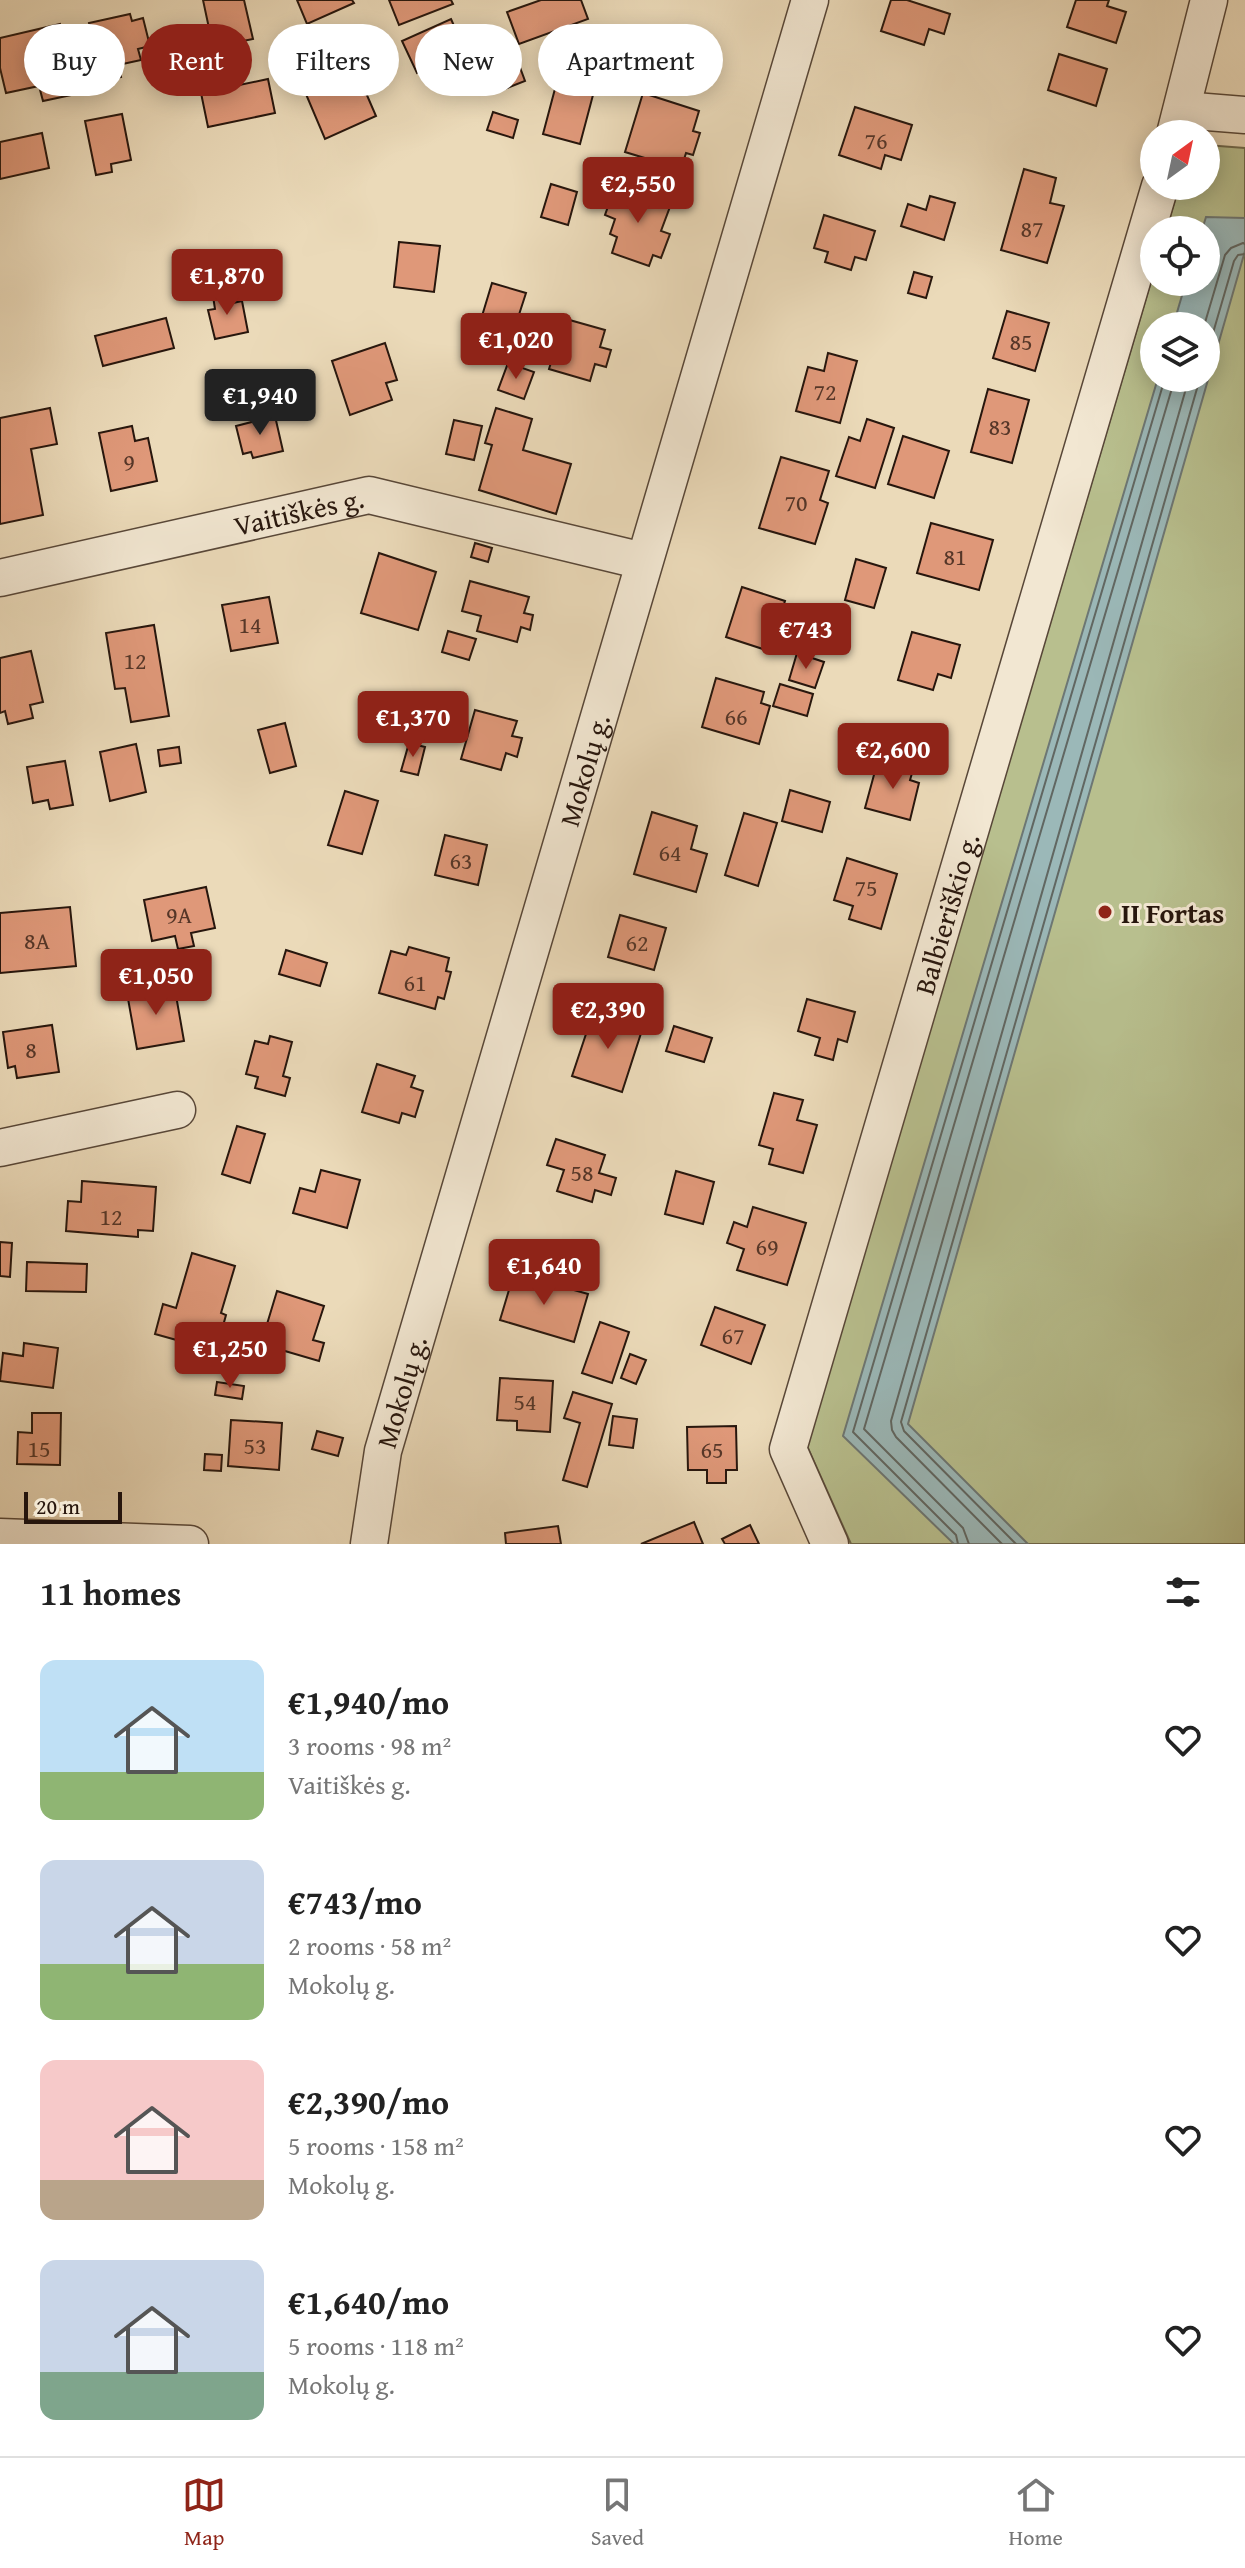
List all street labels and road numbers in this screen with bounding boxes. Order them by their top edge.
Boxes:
street label: Vaitiškės g. [230,476,367,545]
street label: Mokolų g. [548,709,619,831]
street label: Balbieriškio g. [903,828,989,999]
street label: Mokolų g. [365,1331,436,1453]

